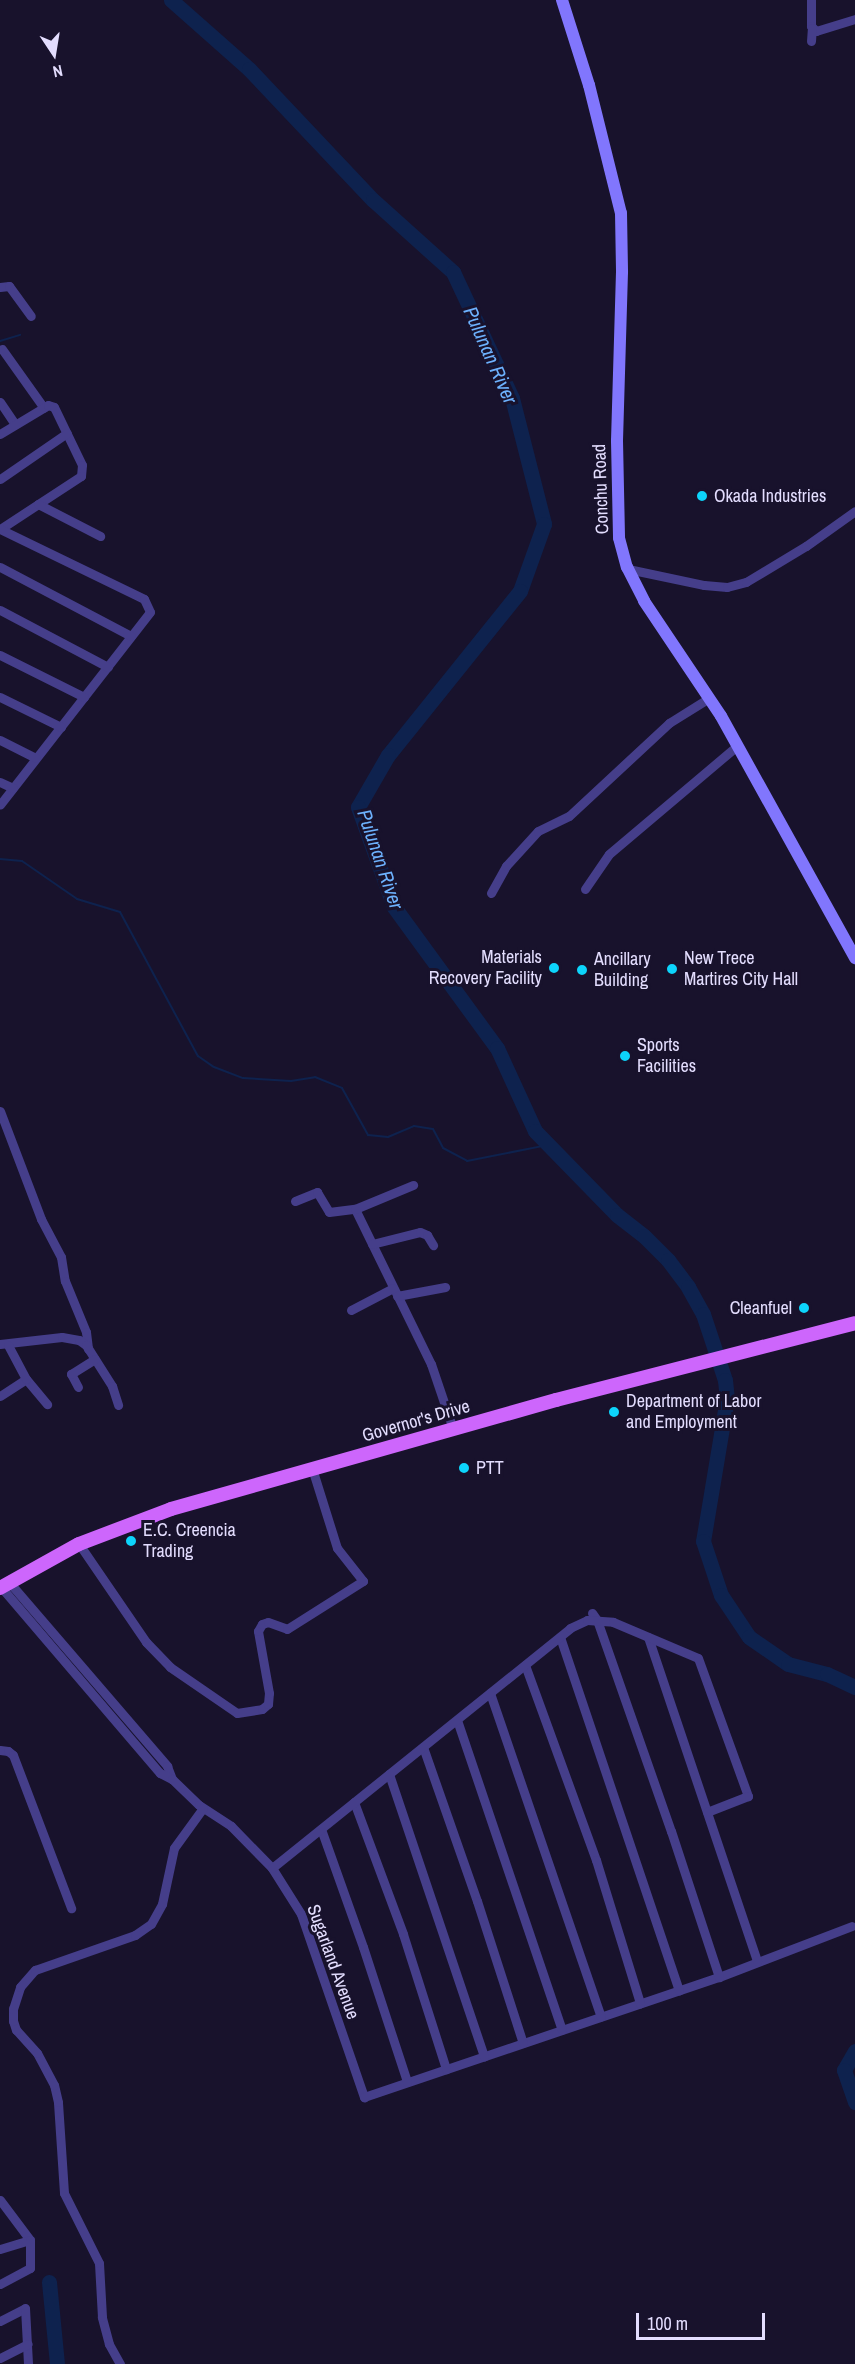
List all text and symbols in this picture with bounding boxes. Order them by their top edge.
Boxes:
north arrow [24,24,84,84]
text: N [51,60,65,83]
water label: Pulunan River [459,303,523,407]
street label: Conchu Road [589,444,613,534]
place label: Okada Industries [714,485,826,507]
marker: Okada Industries [695,489,709,503]
water label: Pulunan River [353,806,409,912]
place label: Materials Recovery Facility [429,947,542,990]
place label: New Trece Martires City Hall [684,948,798,990]
place label: Ancillary Building [594,949,651,992]
marker: Materials Recovery Facility [547,961,561,975]
marker: New Trece Martires City Hall [665,962,679,976]
marker: Ancillary Building [575,963,589,977]
place label: Sports Facilities [637,1035,696,1078]
marker: Sports Facilities [618,1049,632,1063]
place label: Cleanfuel [730,1297,792,1319]
marker: Cleanfuel [797,1301,811,1315]
place label: Department of Labor and Employment [626,1391,761,1434]
street label: Governor's Drive [360,1395,472,1447]
marker: Department of Labor and Employment [607,1405,621,1419]
place label: PTT [476,1457,504,1479]
marker: PTT [457,1461,471,1475]
place label: E.C. Creencia Trading [143,1520,236,1562]
marker: E.C. Creencia Trading [124,1534,138,1548]
street label: Sugarland Avenue [302,1901,364,2023]
scale bar [639,2301,768,2339]
text: 100 m [647,2311,688,2336]

